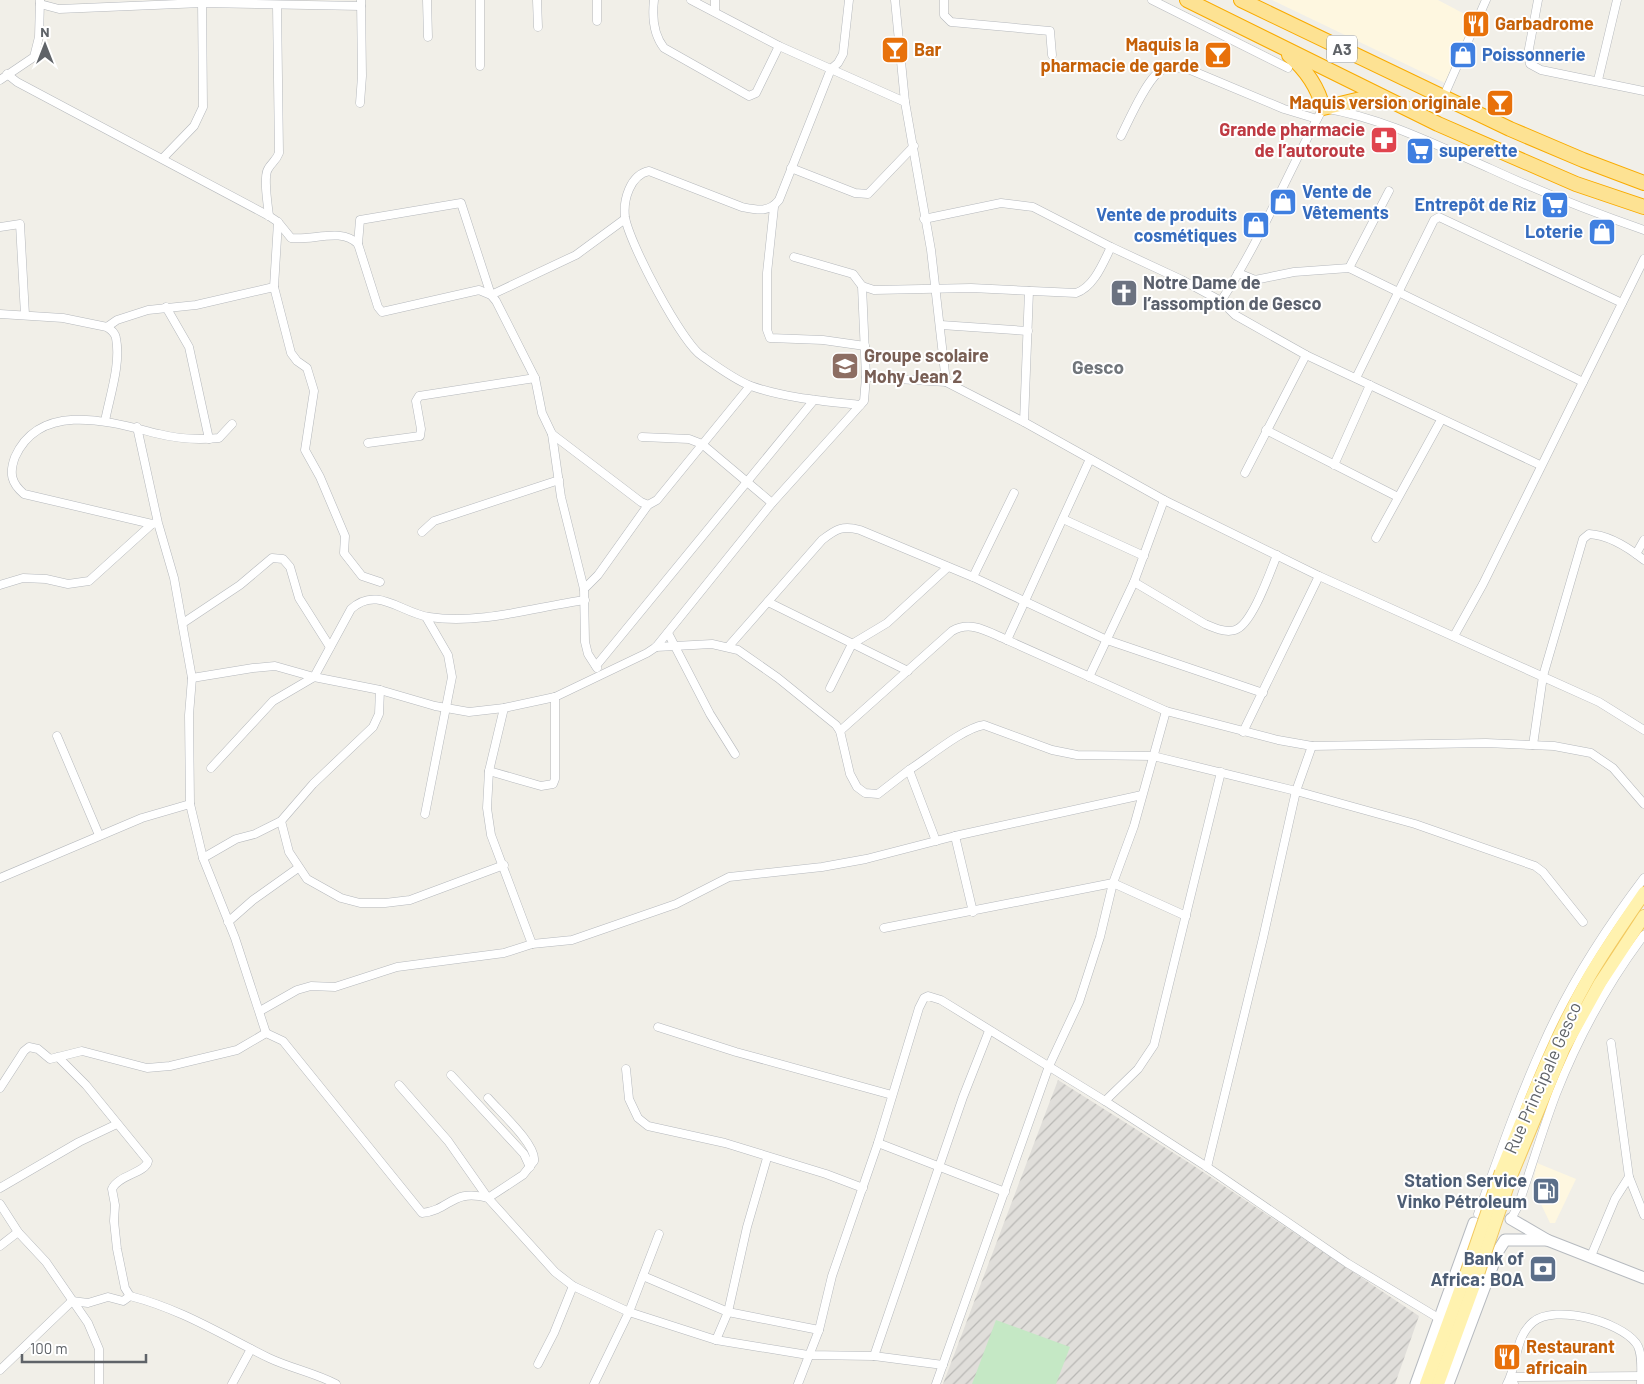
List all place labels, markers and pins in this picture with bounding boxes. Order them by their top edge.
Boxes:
restaurant icon: Garbadrome [1461,9,1491,39]
place label: Garbadrome [1495,12,1594,34]
place label: Maquis la pharmacie de garde [1041,33,1199,76]
bar icon: Bar [880,35,910,65]
place label: Bar [914,38,942,60]
bar icon: Maquis la pharmacie de garde [1203,40,1233,70]
shop icon: Poissonnerie [1448,40,1478,70]
place label: Poissonnerie [1482,43,1586,65]
bar icon: Maquis version originale [1485,88,1515,118]
place label: Maquis version originale [1289,91,1481,113]
place label: Grande pharmacie de l’autoroute [1219,118,1365,161]
pharmacy icon: Grande pharmacie de l’autoroute [1369,125,1399,155]
supermarket icon: superette [1405,136,1435,166]
place label: superette [1439,139,1518,161]
place label: Vente de Vêtements [1302,180,1389,223]
shop icon: Vente de Vêtements [1268,187,1298,217]
supermarket icon: Entrepôt de Riz [1540,190,1570,220]
place label: Entrepôt de Riz [1415,193,1536,215]
place label: Vente de produits cosmétiques [1096,203,1237,246]
shop icon: Vente de produits cosmétiques [1241,210,1271,240]
shop icon: Loterie [1587,217,1617,247]
place label: Loterie [1525,220,1583,242]
place label: Notre Dame de l’assomption de Gesco [1143,271,1321,314]
church icon: Notre Dame de l’assomption de Gesco [1109,278,1139,308]
place label: Groupe scolaire Mohy Jean 2 [864,344,989,387]
school or university icon: Groupe scolaire Mohy Jean 2 [830,351,860,381]
place label: Station Service Vinko Pétroleum [1397,1169,1527,1212]
fuel station icon: Station Service Vinko Pétroleum [1531,1176,1561,1206]
place label: Bank of Africa: BOA [1431,1247,1524,1290]
bank icon: Bank of Africa: BOA [1528,1254,1558,1284]
place label: Restaurant africain [1526,1335,1615,1378]
restaurant icon: Restaurant africain [1492,1342,1522,1372]

